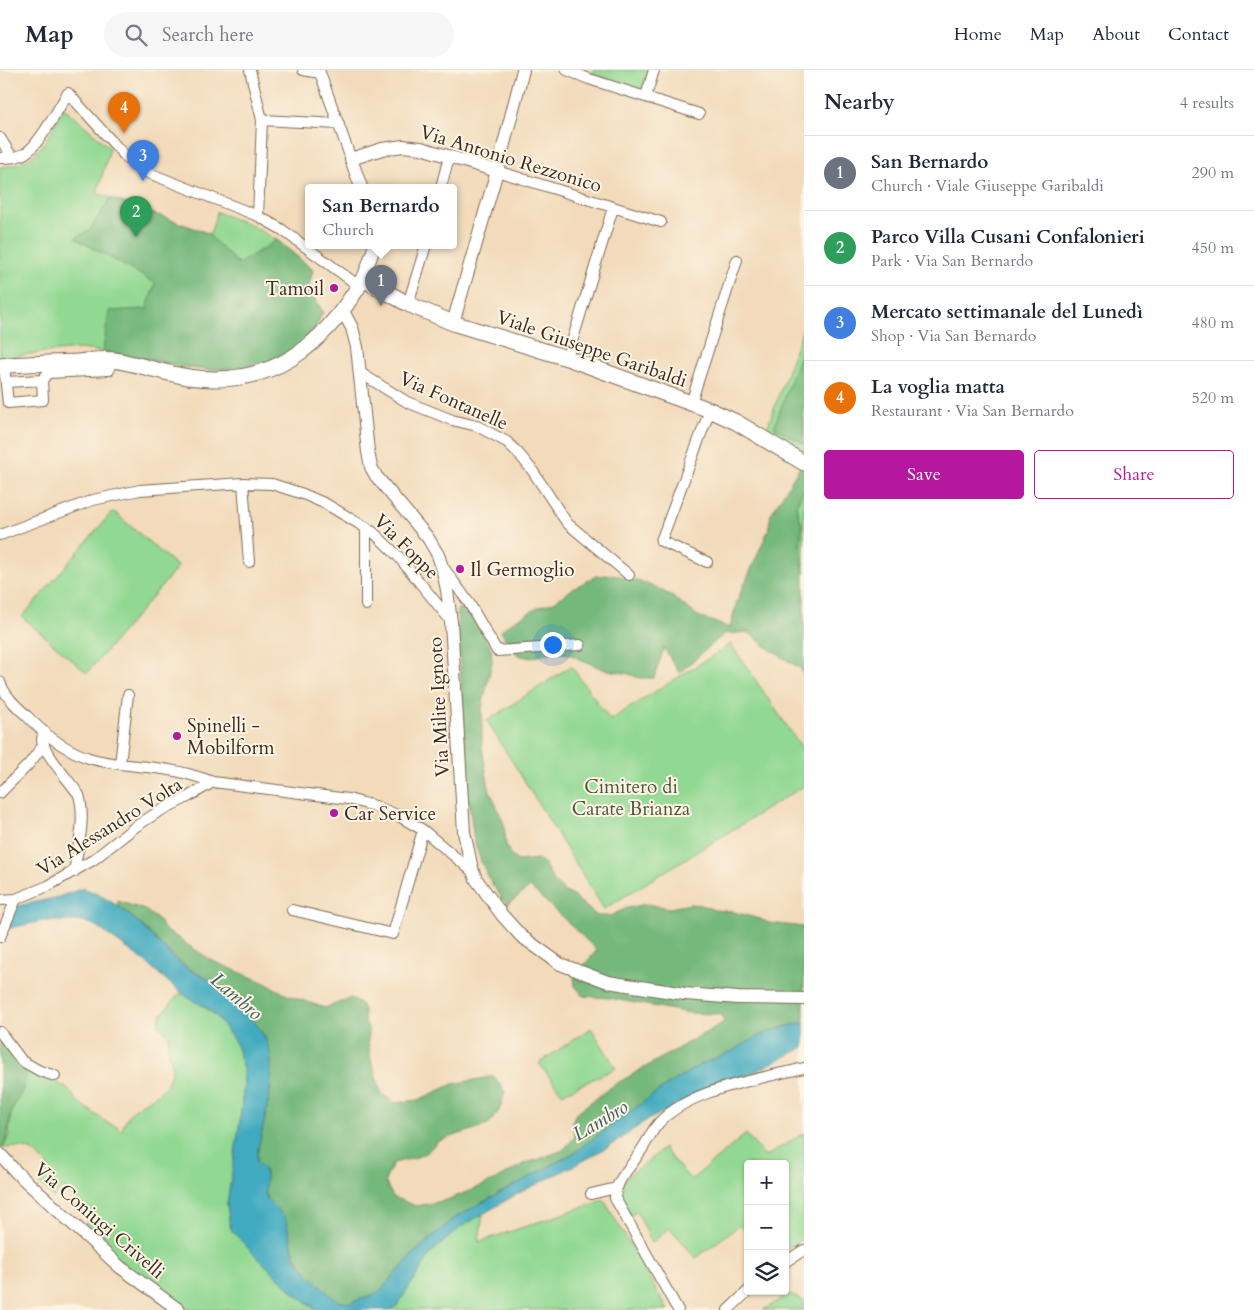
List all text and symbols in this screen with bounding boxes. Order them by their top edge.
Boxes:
search box [104,12,454,57]
text: Map [25,18,74,51]
icon: search [122,21,150,49]
text: Search here [162,22,254,48]
text: Home [954,22,1002,47]
text: Map [1030,22,1064,47]
text: About [1092,22,1140,47]
text: Contact [1168,22,1229,47]
text: Nearby [824,88,895,117]
pin: 4 [108,92,140,133]
text: 4 results [1180,92,1234,114]
street label: Via Antonio Rezzonico [417,119,605,199]
pin: 3 [127,140,159,181]
text: San Bernardo [871,149,988,175]
text: 1 [836,162,844,184]
text: 290 m [1192,162,1234,184]
text: Church · Viale Giuseppe Garibaldi [871,175,1104,197]
popup [305,184,457,249]
text: San Bernardo [322,193,440,219]
pin: 2 [120,196,152,237]
text: Church [322,219,374,241]
text: Parco Villa Cusani Confalonieri [871,224,1145,250]
text: 2 [836,237,844,259]
text: 450 m [1192,237,1234,259]
text: Park · Via San Bernardo [871,250,1033,272]
pin: 1 [365,265,397,306]
place label: Tamoil [265,276,324,302]
marker: Tamoil [328,282,340,294]
text: Mercato settimanale del Lunedì [871,299,1143,325]
street label: Viale Giuseppe Garibaldi [493,304,690,394]
text: 3 [836,312,844,334]
text: 480 m [1192,312,1234,334]
text: Shop · Via San Bernardo [871,325,1036,347]
street label: Via Fontanelle [395,365,512,436]
text: La voglia matta [871,374,1005,400]
text: 4 [836,387,844,409]
text: 520 m [1192,387,1234,409]
text: Restaurant · Via San Bernardo [871,400,1074,422]
button: Save [824,450,1024,499]
button: Share [1034,450,1234,499]
street label: Via Foppe [368,508,445,585]
place label: Il Germoglio [470,557,574,583]
marker: Il Germoglio [454,563,466,575]
your location [540,632,566,658]
street label: Via Milite Ignoto [422,636,456,778]
place label: Spinelli - Mobilform [187,713,276,761]
marker: Spinelli - Mobilform [171,730,183,742]
street label: Via Alessandro Volta [32,772,187,882]
park label: Cimitero di Carate Brianza [572,774,690,822]
place label: Car Service [344,801,436,827]
marker: Car Service [328,807,340,819]
water label: Lambro [205,966,268,1026]
water label: Lambro [567,1093,633,1148]
street label: Via Coniugi Crivelli [28,1157,170,1285]
map controls [744,1160,789,1295]
button: + [744,1160,789,1205]
button: − [744,1205,789,1250]
button: layers [744,1250,789,1295]

